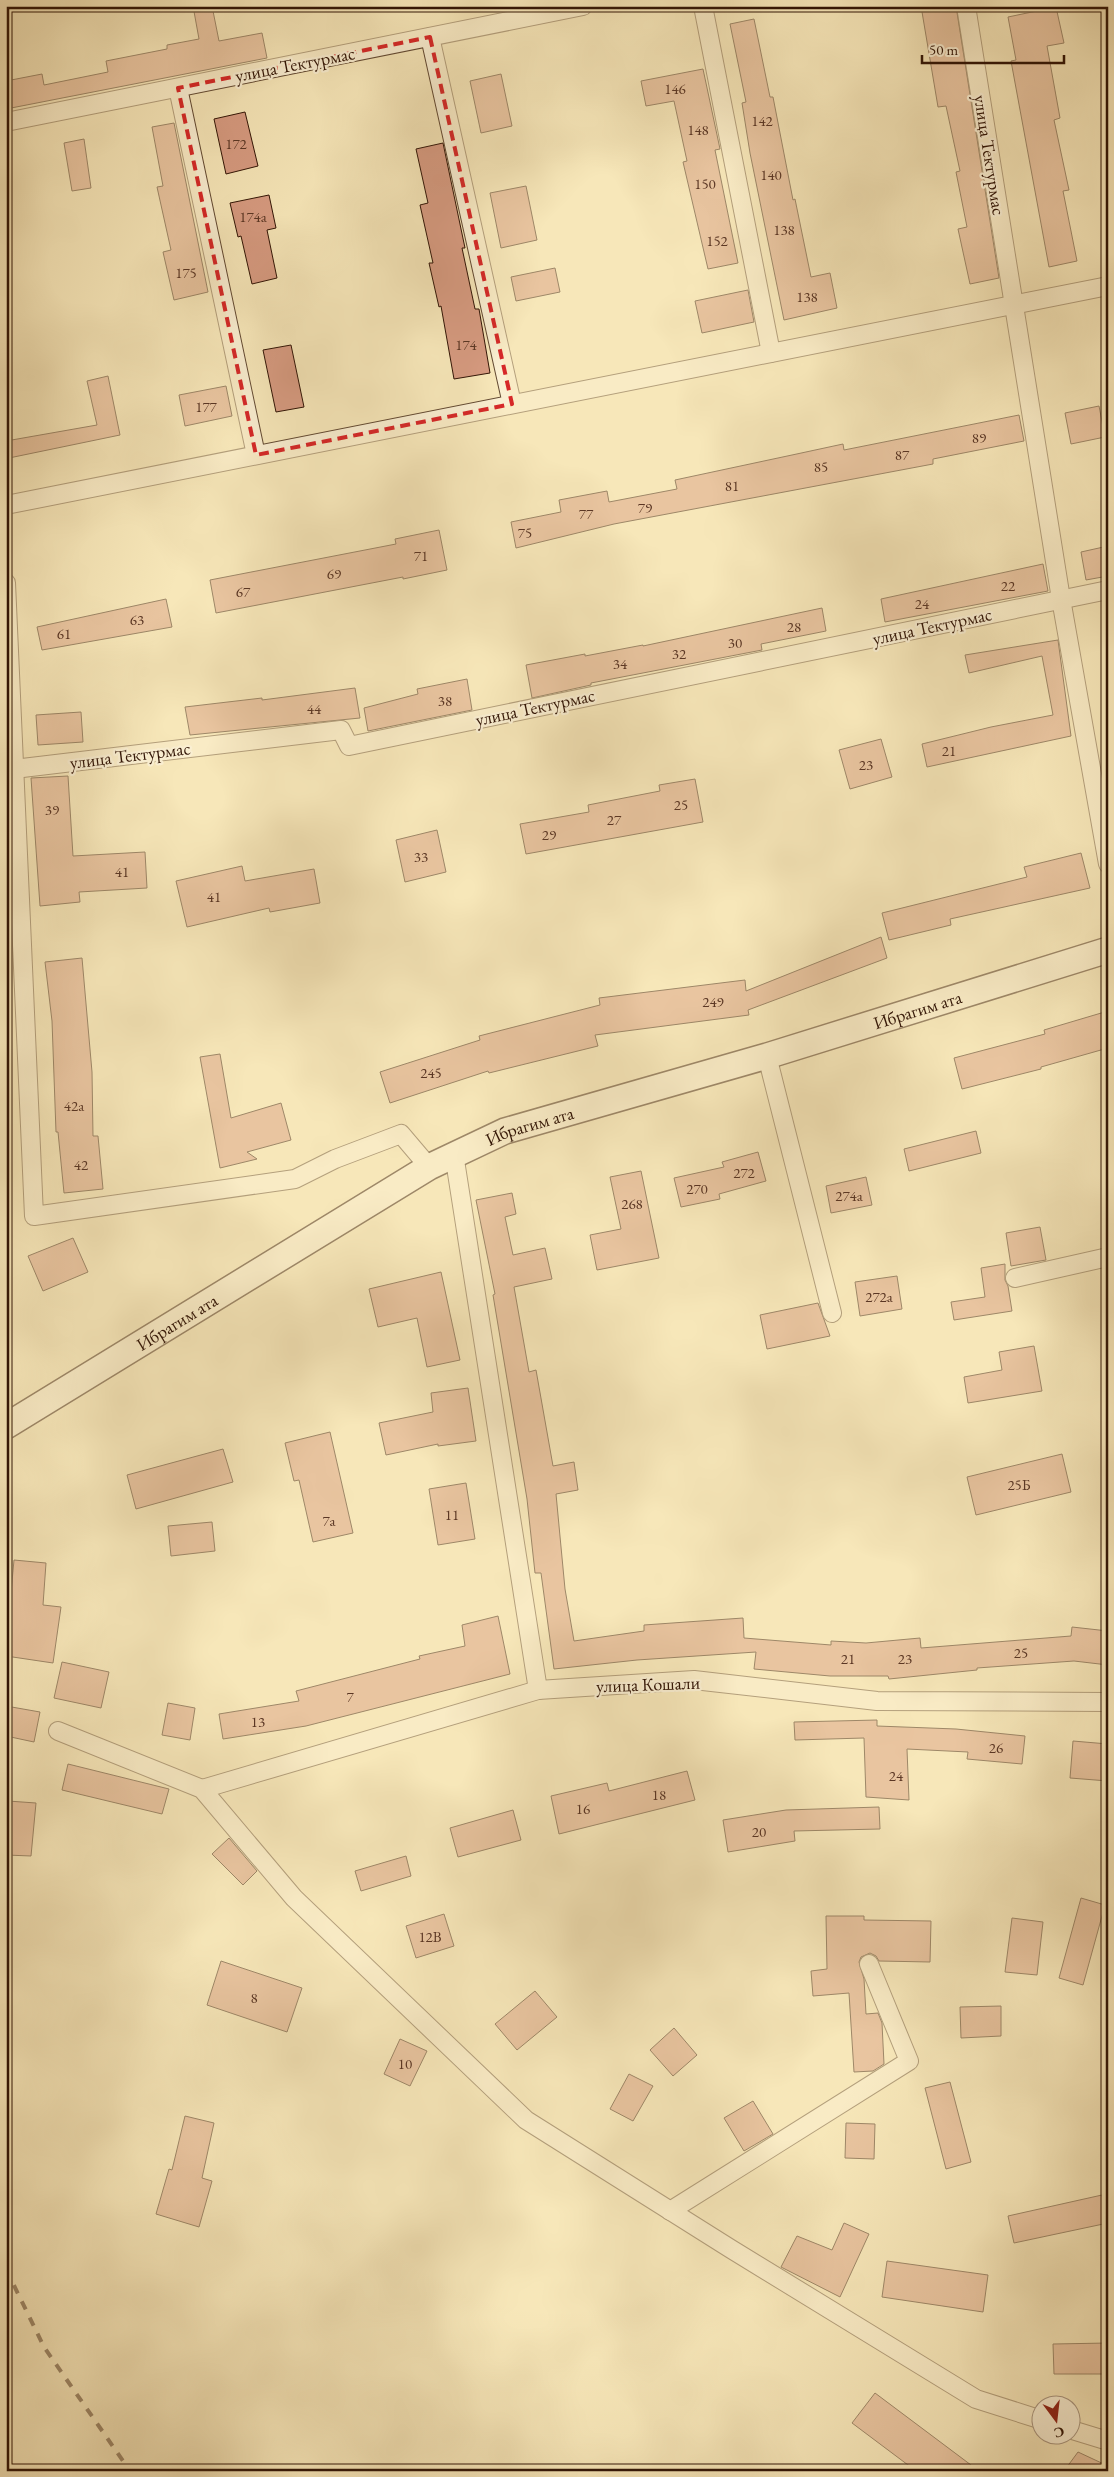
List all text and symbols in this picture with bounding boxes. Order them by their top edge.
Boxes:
scale bar [922,32,1064,64]
text: 50 m [929,40,958,59]
street label: улица Тектурмас [233,41,357,87]
house number: 146 [664,79,686,98]
street label: улица Тектурмас [969,93,1011,217]
house number: 142 [751,111,774,130]
house number: 148 [687,120,709,139]
house number: 172 [225,134,248,153]
house number: 140 [760,165,782,184]
house number: 150 [694,174,716,193]
house number: 174а [239,207,267,226]
house number: 138 [773,220,795,239]
house number: 152 [706,231,729,250]
house number: 175 [175,263,197,282]
house number: 138 [796,287,818,306]
house number: 174 [455,335,478,354]
house number: 177 [195,397,218,416]
house number: 89 [972,428,986,447]
house number: 87 [895,445,910,464]
house number: 85 [814,457,828,476]
house number: 81 [725,476,739,495]
house number: 79 [638,498,652,517]
house number: 77 [579,504,594,523]
house number: 75 [518,523,532,542]
house number: 71 [414,546,428,565]
house number: 69 [327,564,341,583]
house number: 22 [1001,576,1016,595]
house number: 67 [236,582,251,601]
house number: 24 [915,594,930,613]
street label: улица Тектурмас [870,602,994,650]
house number: 63 [130,610,144,629]
house number: 28 [787,617,801,636]
house number: 61 [57,624,71,643]
house number: 30 [728,633,742,652]
house number: 32 [672,644,687,663]
house number: 34 [613,654,628,673]
street label: улица Тектурмас [473,683,597,731]
house number: 38 [438,691,452,710]
house number: 44 [307,699,322,718]
street label: улица Тектурмас [68,736,192,774]
house number: 21 [942,741,956,760]
house number: 23 [859,755,873,774]
house number: 25 [674,795,688,814]
house number: 39 [45,800,59,819]
house number: 27 [607,810,622,829]
house number: 29 [542,825,556,844]
house number: 33 [414,847,428,866]
house number: 41 [115,862,129,881]
house number: 41 [207,887,221,906]
street label: Ибрагим ата [870,984,965,1034]
house number: 249 [702,992,724,1011]
house number: 245 [420,1063,442,1082]
house number: 42а [64,1096,84,1115]
street label: Ибрагим ата [481,1100,577,1150]
house number: 42 [74,1155,89,1174]
house number: 272 [733,1163,756,1182]
house number: 270 [686,1179,708,1198]
house number: 274а [835,1186,863,1205]
house number: 268 [621,1194,643,1213]
street label: Ибрагим ата [132,1287,222,1355]
house number: 272а [865,1287,893,1306]
house number: 25Б [1007,1475,1031,1494]
house number: 11 [445,1505,459,1524]
house number: 7а [322,1511,336,1530]
house number: 25 [1014,1643,1028,1662]
house number: 21 [841,1649,855,1668]
house number: 23 [898,1649,912,1668]
street label: улица Кошали [596,1671,701,1697]
house number: 7 [346,1687,354,1706]
house number: 13 [251,1712,265,1731]
house number: 26 [989,1738,1003,1757]
house number: 24 [889,1766,904,1785]
house number: 18 [652,1785,666,1804]
house number: 16 [576,1799,590,1818]
house number: 20 [752,1822,766,1841]
house number: 12В [418,1927,442,1946]
house number: 8 [250,1988,258,2007]
house number: 10 [398,2054,412,2073]
north arrow [1032,2394,1082,2444]
text: С [1052,2423,1066,2443]

